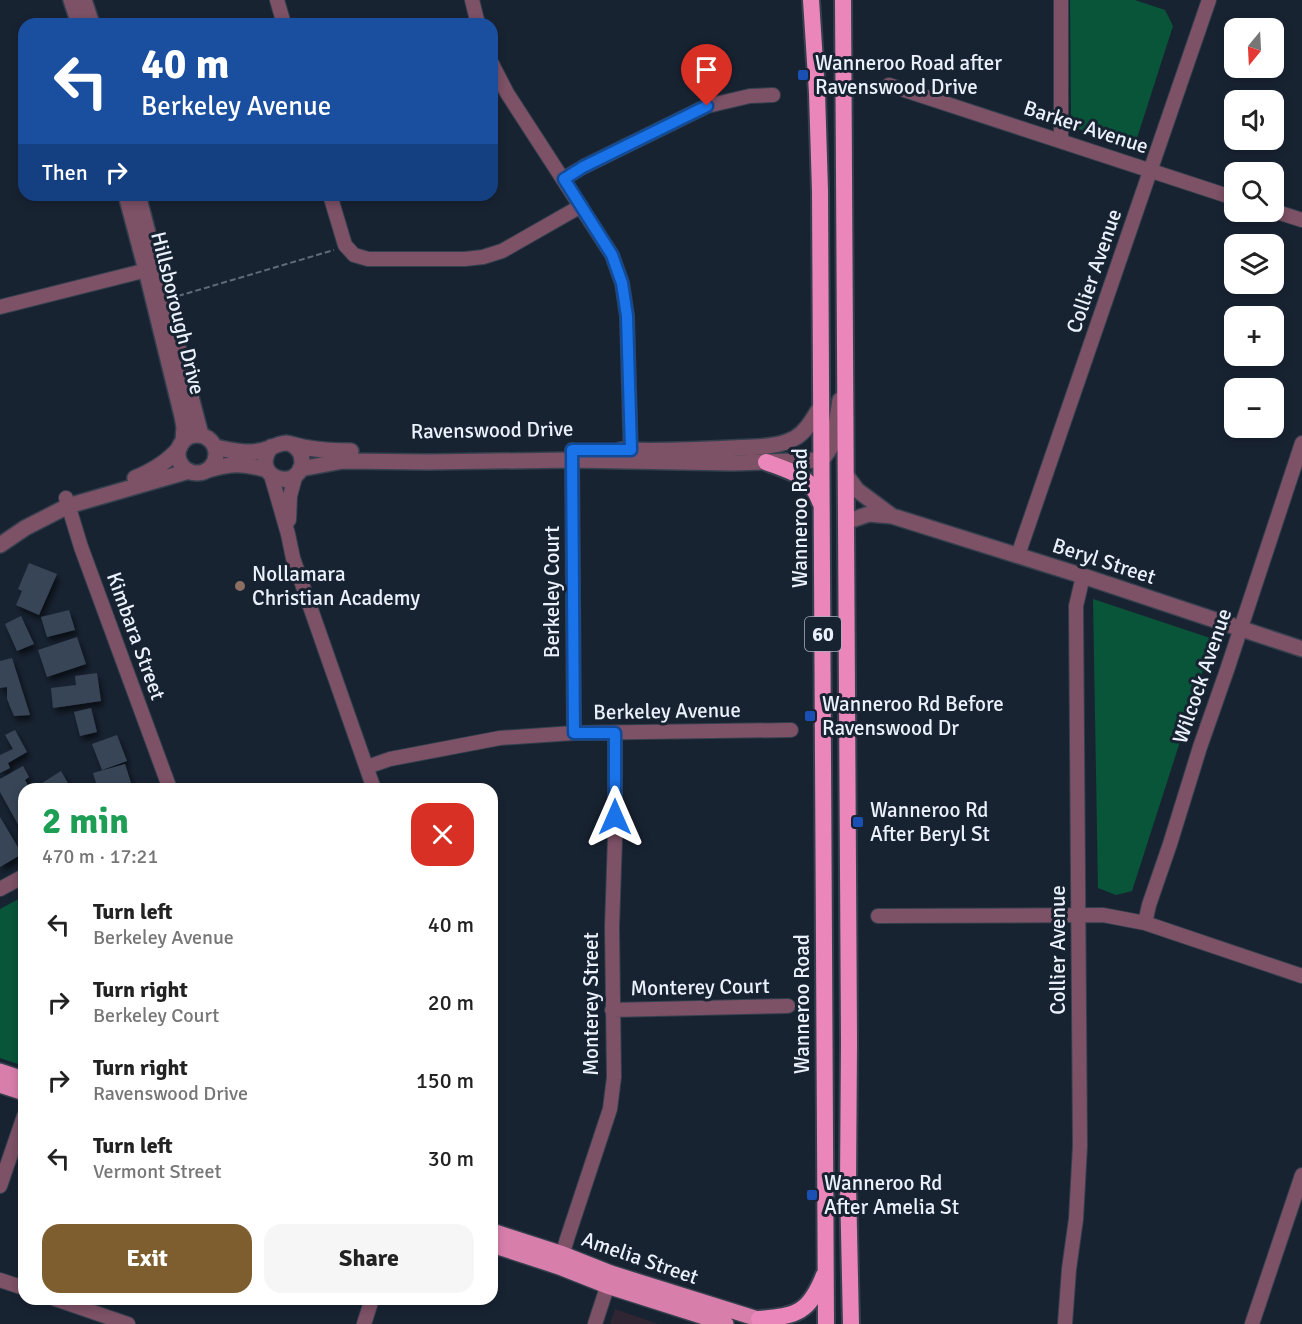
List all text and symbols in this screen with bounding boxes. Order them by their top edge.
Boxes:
north arrow [1224,18,1284,78]
map controls [1224,18,1284,438]
text: 40 m [141,39,230,90]
icon: left [42,42,120,120]
pin [681,44,732,106]
place label: Wanneroo Road after Ravenswood Drive [815,50,1002,100]
icon: arrive [690,53,723,86]
marker: Wanneroo Road after Ravenswood Drive [796,68,810,82]
text: Berkeley Avenue [141,90,331,123]
button: sound [1224,90,1284,150]
street label: Barker Avenue [1020,95,1152,159]
icon: right [100,156,133,189]
text: Then [42,159,88,186]
button: search [1224,162,1284,222]
street label: Collier Avenue [1061,205,1127,337]
street label: Hillsborough Drive [145,229,211,397]
button: layers [1224,234,1284,294]
button: + [1224,306,1284,366]
button: − [1224,378,1284,438]
street label: Ravenswood Drive [410,416,574,444]
street label: Wanneroo Road [787,448,813,588]
street label: Berkeley Court [539,526,565,658]
street label: Beryl Street [1049,532,1159,590]
place label: Nollamara Christian Academy [252,561,420,611]
street label: Kimbara Street [101,568,171,704]
marker: Nollamara Christian Academy [233,579,247,593]
street label: Wilcock Avenue [1167,605,1237,747]
road number: 60 [805,617,841,651]
place label: Wanneroo Rd Before Ravenswood Dr [822,691,1004,741]
street label: Berkeley Avenue [593,697,741,725]
marker: Wanneroo Rd Before Ravenswood Dr [803,709,817,723]
position arrow [583,785,647,849]
place label: Wanneroo Rd After Beryl St [870,797,990,847]
text: 2 min [42,799,129,844]
button: close [411,803,474,866]
marker: Wanneroo Rd After Beryl St [851,815,865,829]
text: 470 m · 17:21 [42,844,158,869]
street label: Collier Avenue [1045,885,1071,1015]
text: Turn left [93,898,173,925]
icon: left [42,908,75,941]
text: 40 m [428,911,474,938]
text: Berkeley Avenue [93,925,234,950]
street label: Monterey Street [578,932,604,1076]
street label: Wanneroo Road [789,934,815,1074]
street label: Monterey Court [630,973,770,1001]
text: Turn right [93,976,188,1003]
icon: right [42,986,75,1019]
text: 20 m [428,989,474,1016]
text: Berkeley Court [93,1003,219,1028]
text: Turn right [93,1054,188,1081]
icon: right [42,1064,75,1097]
text: 150 m [416,1067,474,1094]
text: Ravenswood Drive [93,1081,248,1106]
text: Turn left [93,1132,173,1159]
icon: left [42,1142,75,1175]
text: 30 m [428,1145,474,1172]
text: Vermont Street [93,1159,222,1184]
place label: Wanneroo Rd After Amelia St [824,1170,959,1220]
marker: Wanneroo Rd After Amelia St [805,1188,819,1202]
button: Exit [42,1224,252,1293]
button: Share [264,1224,474,1293]
street label: Amelia Street [578,1226,702,1290]

